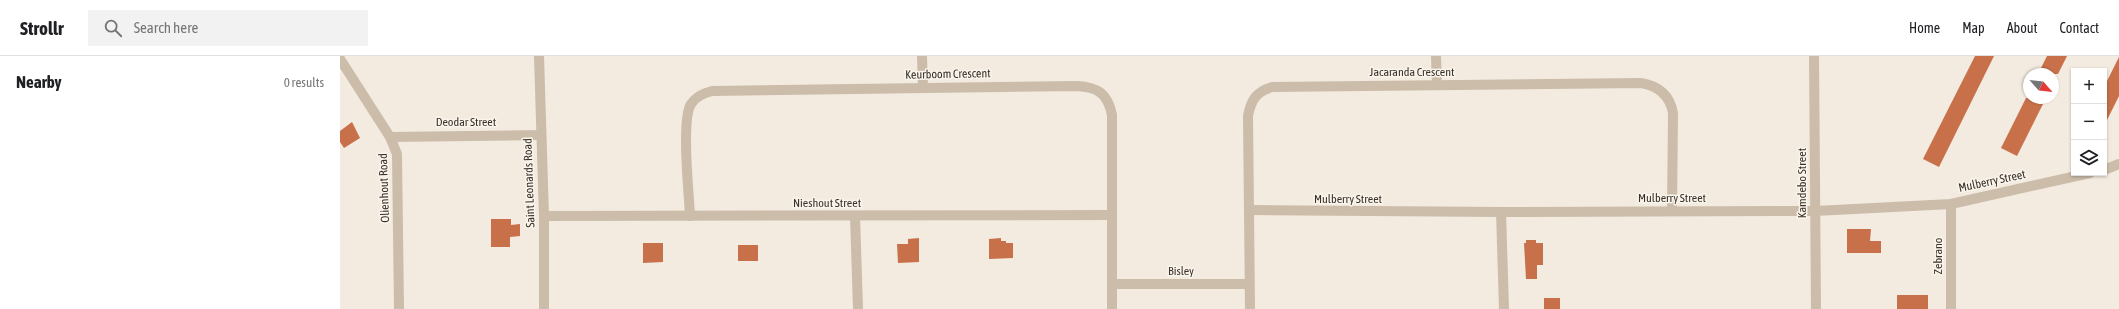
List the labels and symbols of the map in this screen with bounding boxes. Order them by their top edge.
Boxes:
street label: Jacaranda Crescent [1370,65,1455,79]
street label: Keurboom Crescent [905,66,991,82]
north arrow [2023,68,2059,104]
street label: Deodar Street [436,115,497,129]
street label: Saint Leonards Road [520,138,538,228]
street label: Kamdebo Street [1795,147,1809,218]
street label: Olienhout Road [376,153,392,223]
street label: Mulberry Street [1957,167,2027,195]
street label: Mulberry Street [1638,191,1707,205]
street label: Mulberry Street [1314,192,1383,206]
street label: Nieshout Street [793,196,862,210]
street label: Zebrano [1931,237,1945,274]
street label: Bisley [1168,264,1194,278]

